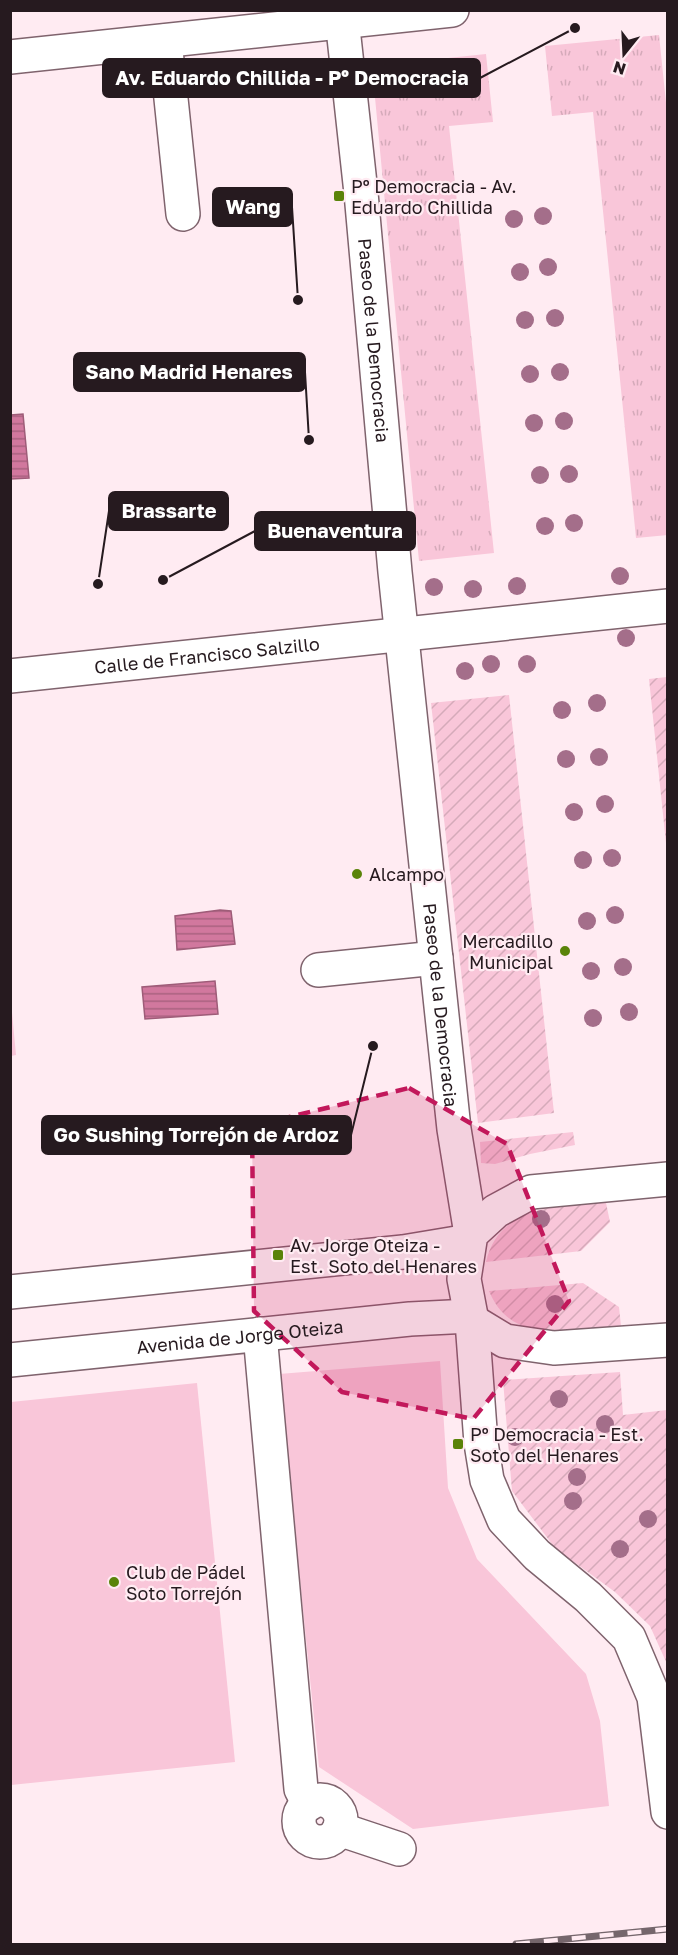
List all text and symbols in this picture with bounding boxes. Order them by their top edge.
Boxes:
north arrow [594,24,654,84]
text: N [610,57,628,80]
callout: Av. Eduardo Chillida - Pº Democracia [103,59,480,97]
text: Av. Eduardo Chillida - Pº Democracia [115,65,469,89]
place label: Pº Democracia - Av. Eduardo Chillida [351,175,517,218]
callout: Wang [213,188,292,226]
marker: Pº Democracia - Av. Eduardo Chillida [332,189,346,203]
text: Wang [226,194,281,218]
street label: Paseo de la Democracia [354,237,394,443]
callout: Sano Madrid Henares [74,353,305,391]
text: Sano Madrid Henares [85,359,293,383]
callout: Brassarte [109,492,228,530]
text: Brassarte [121,498,217,522]
callout: Buenaventura [255,512,415,550]
text: Buenaventura [267,518,403,542]
street label: Calle de Francisco Salzillo [93,632,321,678]
place label: Alcampo [369,863,444,885]
marker: Alcampo [350,867,364,881]
street label: Paseo de la Democracia [419,902,463,1108]
place label: Mercadillo Municipal [462,930,553,973]
marker: Mercadillo Municipal [558,944,572,958]
callout: Go Sushing Torrejón de Ardoz [42,1116,351,1154]
text: Go Sushing Torrejón de Ardoz [53,1122,339,1146]
place label: Av. Jorge Oteiza - Est. Soto del Henares [290,1234,477,1277]
marker: Av. Jorge Oteiza - Est. Soto del Henares [271,1248,285,1262]
street label: Avenida de Jorge Oteiza [135,1315,344,1358]
place label: Pº Democracia - Est. Soto del Henares [470,1423,644,1466]
marker: Pº Democracia - Est. Soto del Henares [451,1437,465,1451]
place label: Club de Pádel Soto Torrejón [126,1561,246,1604]
marker: Club de Pádel Soto Torrejón [107,1575,121,1589]

